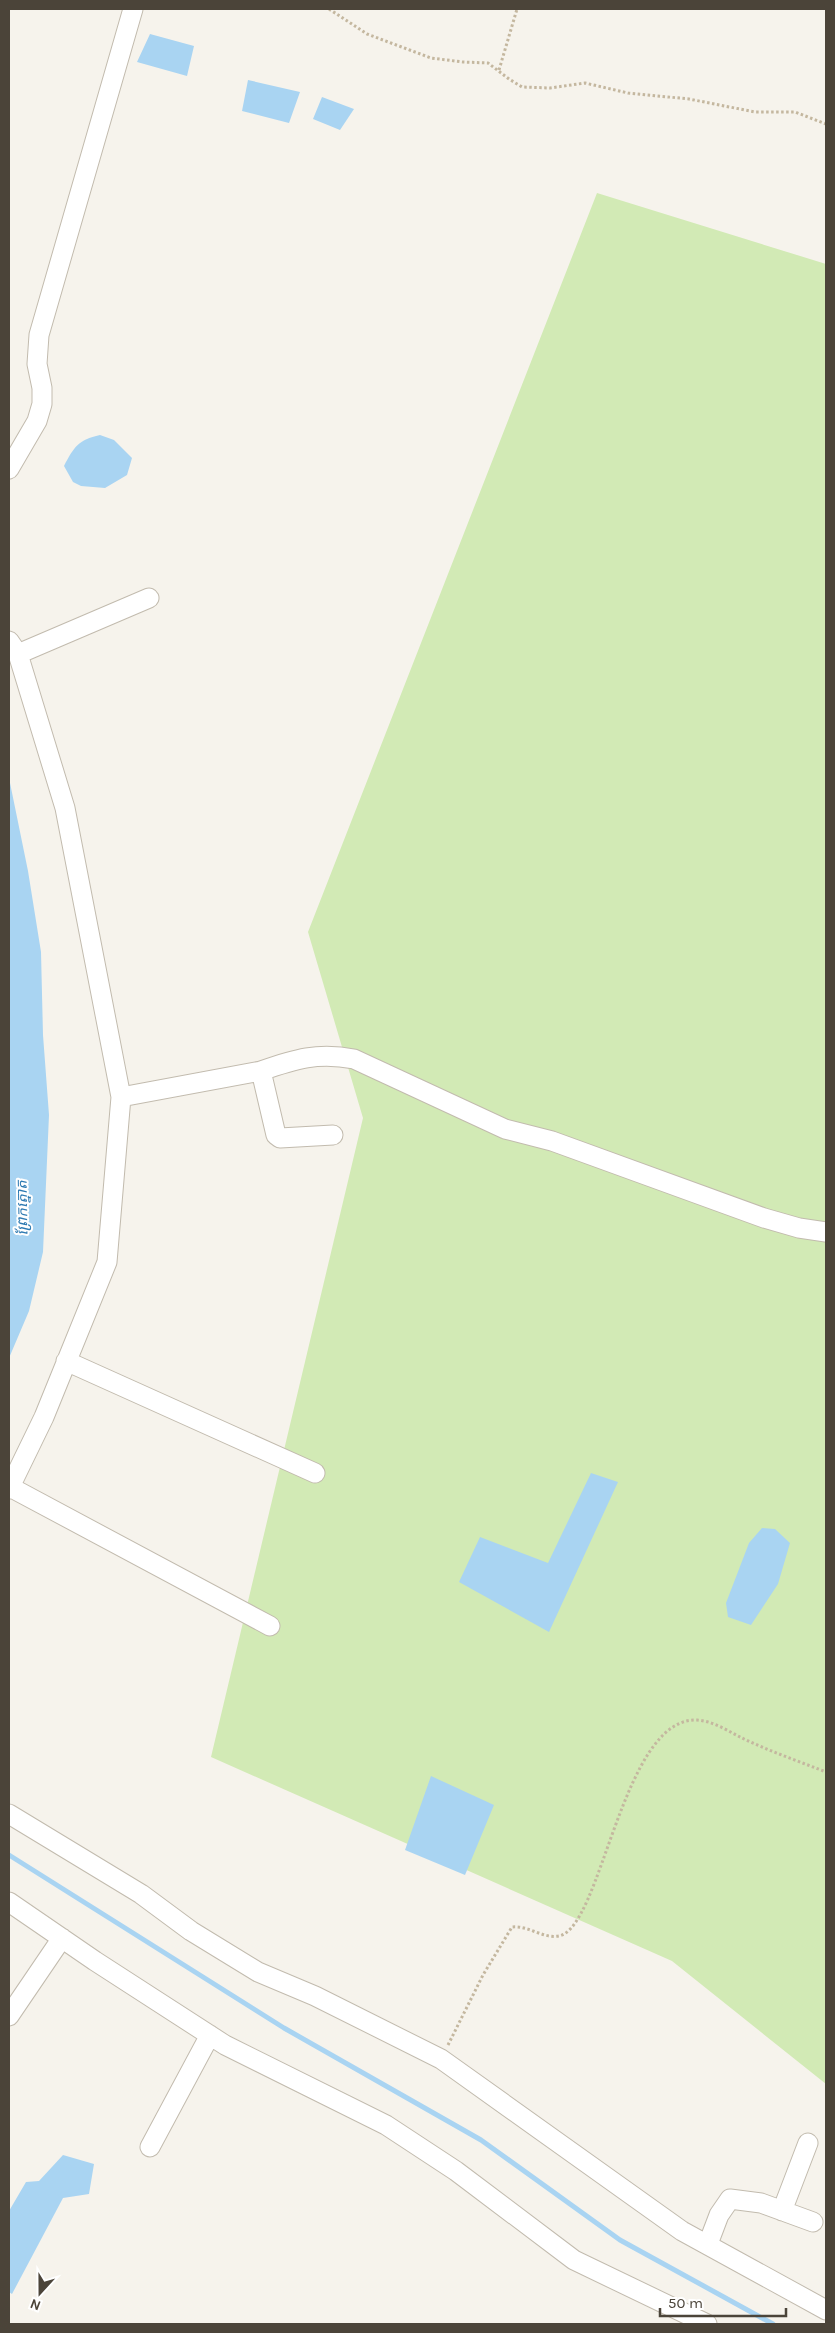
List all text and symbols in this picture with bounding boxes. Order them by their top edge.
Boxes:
water label: ព្រែកត្នោត [12,1179,32,1236]
north arrow [15,2268,65,2318]
scale bar [660,2286,786,2318]
text: 50 m [668,2294,703,2312]
text: N [28,2295,43,2314]

